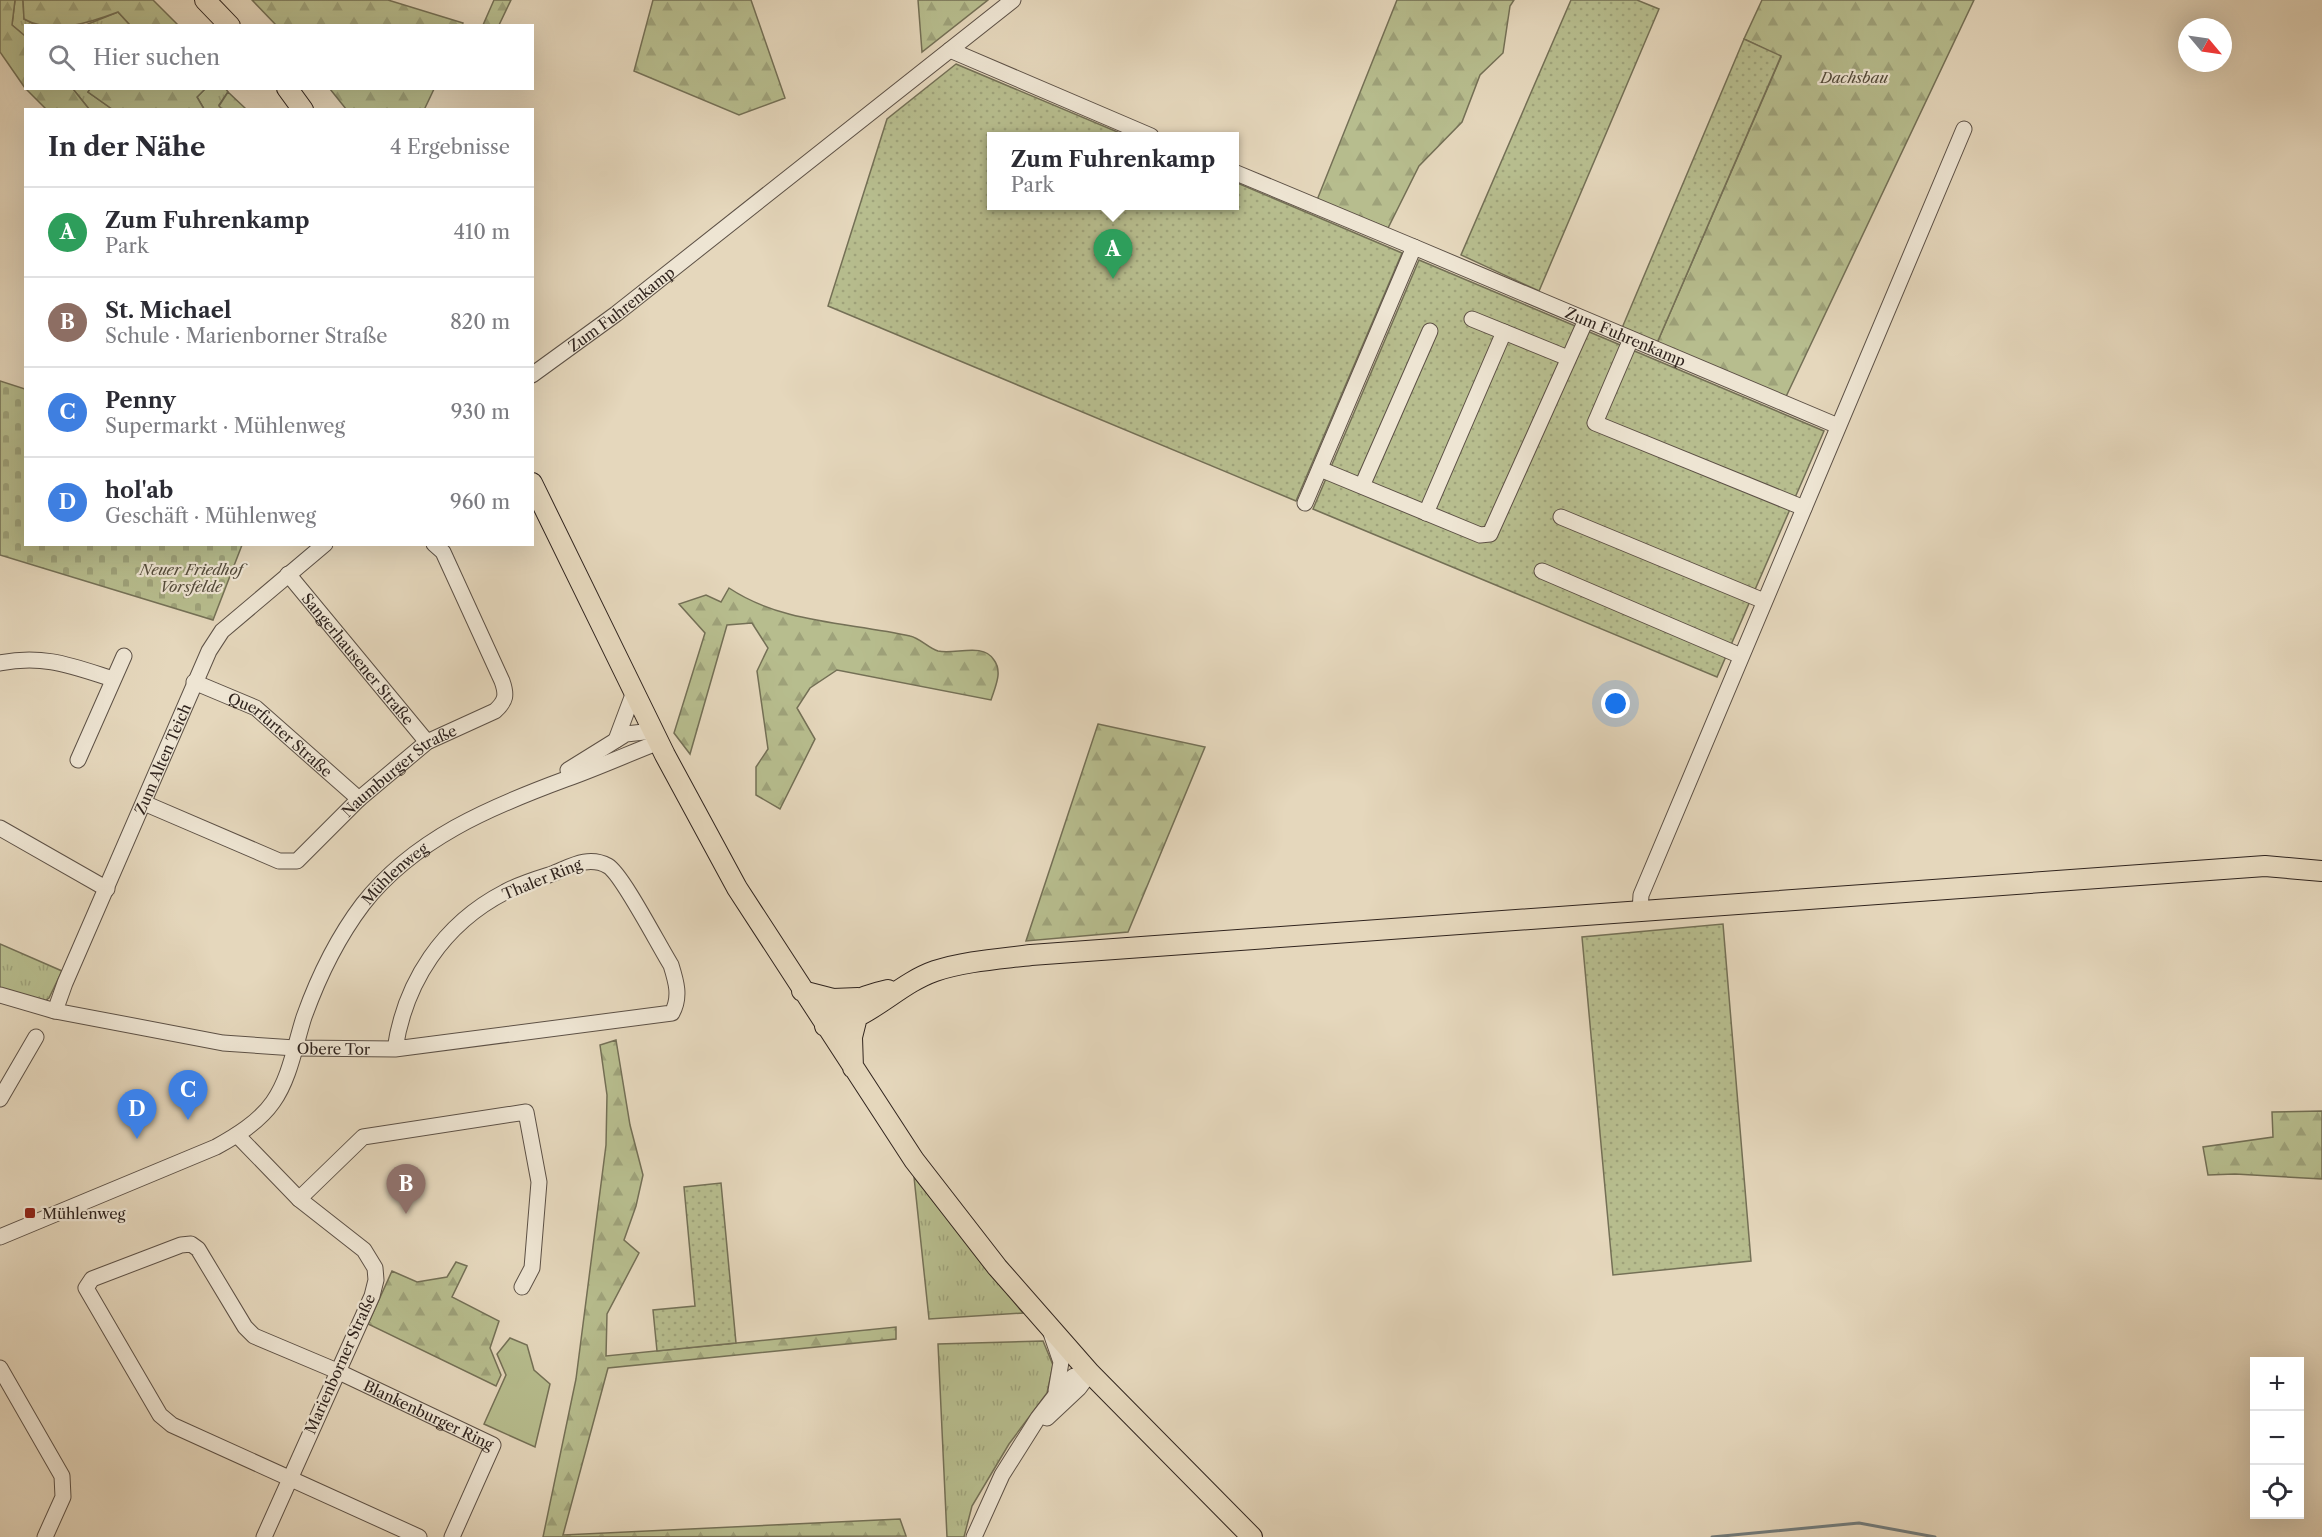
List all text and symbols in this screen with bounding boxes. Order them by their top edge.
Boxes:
north arrow [2178,18,2232,72]
search box [24,24,534,90]
icon: search [45,41,78,74]
text: Hier suchen [93,44,220,71]
park label: Dachsbau [1819,68,1888,87]
text: In der Nähe [48,131,205,163]
popup [987,132,1239,210]
text: 4 Ergebnisse [390,135,510,159]
text: Zum Fuhrenkamp [1011,146,1215,173]
text: Park [1011,173,1054,197]
text: Zum Fuhrenkamp [105,207,310,234]
text: A [60,220,75,244]
text: 410 m [453,220,510,244]
pin: A [1094,230,1132,279]
text: Park [105,234,148,258]
street label: Zum Fuhrenkamp [564,262,678,355]
text: St. Michael [105,297,232,324]
street label: Zum Fuhrenkamp [1563,303,1689,370]
text: B [60,310,75,334]
text: 820 m [450,310,510,334]
text: Schule · Marienborner Straße [105,324,387,348]
text: Penny [105,387,176,414]
text: C [59,400,76,424]
text: 930 m [451,400,510,424]
text: Supermarkt · Mühlenweg [105,414,345,438]
text: hol'ab [105,477,173,504]
text: D [59,490,76,514]
text: 960 m [450,490,510,514]
text: Geschäft · Mühlenweg [105,504,316,528]
park label: Neuer Friedhof Vorsfelde [139,560,248,596]
street label: Sangerhausener Straße [298,589,418,729]
street label: Querfurter Straße [225,688,336,781]
your location [1601,689,1630,718]
street label: Zum Alten Teich [130,700,195,817]
street label: Naumburger Straße [337,720,459,821]
street label: Mühlenweg [357,838,431,908]
street label: Thaler Ring [499,854,585,904]
street label: Obere Tor [297,1039,371,1058]
pin: C [168,1070,207,1120]
pin: D [118,1090,156,1139]
pin: B [386,1164,426,1214]
place label: Mühlenweg [42,1204,126,1223]
marker: Mühlenweg [23,1206,37,1220]
street label: Marienborner Straße [301,1291,379,1437]
map controls [2250,1357,2304,1519]
button: + [2250,1357,2304,1411]
street label: Blankenburger Ring [361,1376,497,1454]
button: − [2250,1411,2304,1465]
button: locate [2250,1465,2304,1519]

